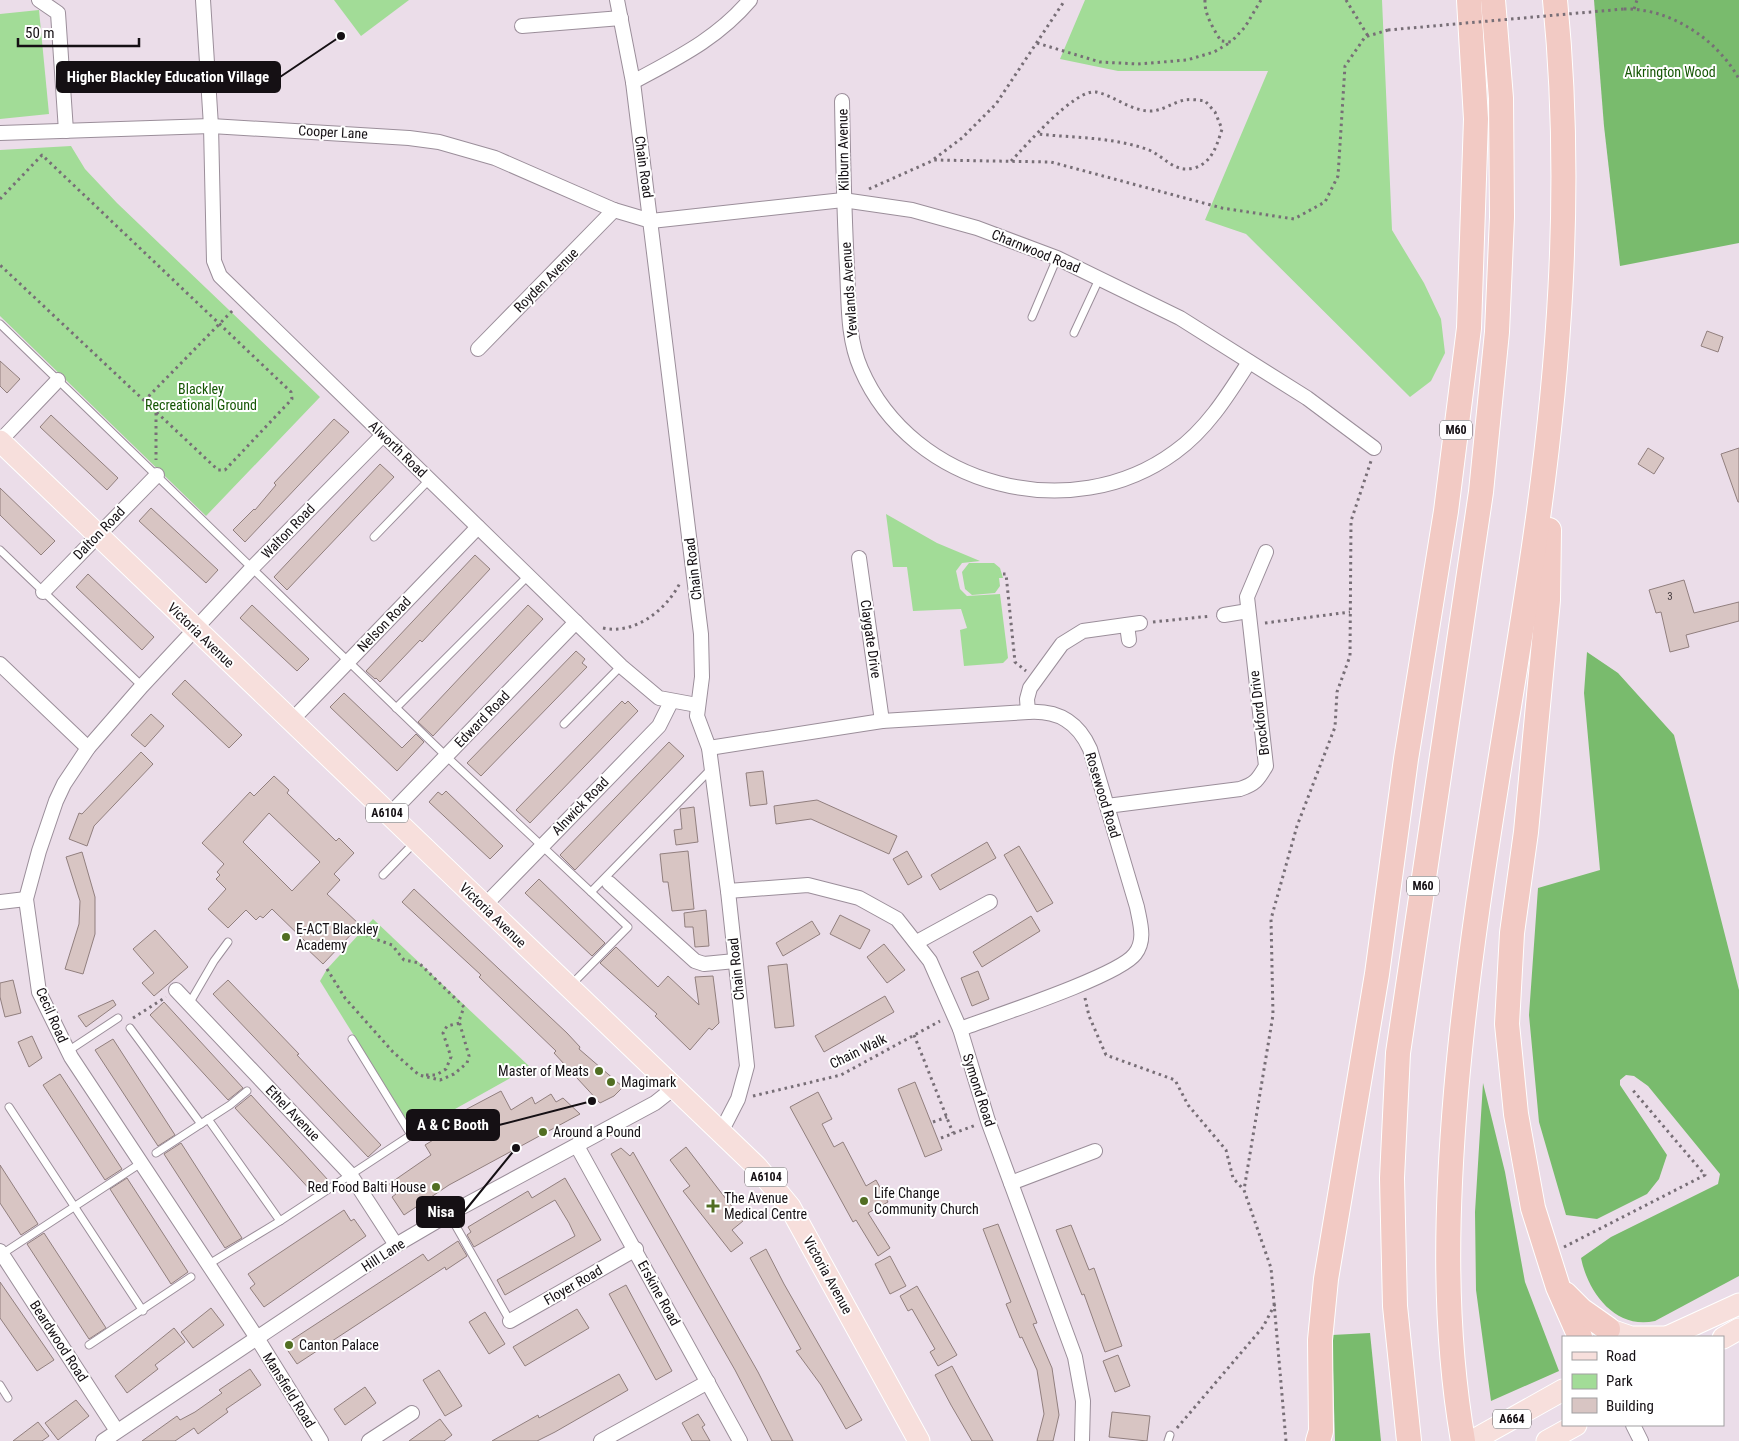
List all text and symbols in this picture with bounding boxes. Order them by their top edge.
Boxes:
scale bar [18,15,139,47]
text: 50 m [25,24,55,42]
callout: Higher Blackley Education Village [57,62,280,92]
park label: Alkrington Wood [1624,64,1716,80]
text: Higher Blackley Education Village [67,68,269,86]
street label: Kilburn Avenue [834,108,852,191]
street label: Cooper Lane [298,122,369,142]
street label: Chain Road [632,135,656,199]
street label: Charnwood Road [989,226,1083,276]
street label: Yewlands Avenue [838,241,860,339]
street label: Royden Avenue [511,244,582,315]
park label: Blackley Recreational Ground [145,381,257,413]
street label: Alworth Road [366,417,430,481]
road number: M60 [1440,420,1472,440]
street label: Walton Road [258,500,318,562]
street label: Dalton Road [70,503,128,563]
street label: Chain Road [681,537,705,601]
house number: 3 [1667,590,1673,603]
street label: Nelson Road [354,593,414,655]
street label: Victoria Avenue [164,599,238,671]
street label: Claygate Drive [858,599,884,680]
street label: Brockford Drive [1246,669,1272,756]
street label: Edward Road [451,688,513,750]
street label: Rosewood Road [1082,750,1124,840]
street label: Alnwick Road [548,774,612,838]
road number: A6104 [366,804,408,822]
road number: M60 [1407,876,1439,896]
street label: Victoria Avenue [456,879,530,951]
place label: E-ACT Blackley Academy [296,921,378,953]
marker: E-ACT Blackley Academy [280,931,292,943]
street label: Chain Road [725,937,747,1001]
street label: Cecil Road [33,985,71,1045]
street label: Chain Walk [827,1030,890,1072]
street label: Symond Road [960,1052,998,1128]
place label: Master of Meats [498,1063,589,1079]
marker: Master of Meats [593,1065,605,1077]
place label: Magimark [621,1074,677,1090]
marker: Magimark [605,1076,617,1088]
street label: Ethel Avenue [263,1082,324,1144]
callout: A & C Booth [407,1110,499,1140]
text: A & C Booth [417,1116,489,1134]
place label: Around a Pound [553,1124,641,1140]
marker: Around a Pound [537,1126,549,1138]
road number: A6104 [745,1168,787,1186]
place label: Red Food Balti House [307,1179,426,1195]
marker: Red Food Balti House [430,1181,442,1193]
place label: Life Change Community Church [874,1185,979,1217]
place label: The Avenue Medical Centre [724,1190,807,1222]
marker: Life Change Community Church [858,1195,870,1207]
callout: Nisa [417,1197,464,1227]
marker: The Avenue Medical Centre [706,1199,720,1213]
text: Nisa [428,1203,454,1221]
street label: Victoria Avenue [800,1233,856,1317]
street label: Hill Lane [358,1235,408,1275]
street label: Erskine Road [635,1258,683,1328]
street label: Floyer Road [541,1262,605,1308]
street label: Beardwood Road [27,1297,91,1385]
legend [1562,1336,1724,1426]
place label: Canton Palace [299,1337,379,1353]
marker: Canton Palace [283,1339,295,1351]
text: Road [1606,1347,1636,1365]
street label: Mansfield Road [260,1350,318,1430]
text: Park [1606,1372,1633,1390]
text: Building [1606,1397,1654,1415]
road number: A664 [1493,1410,1531,1428]

